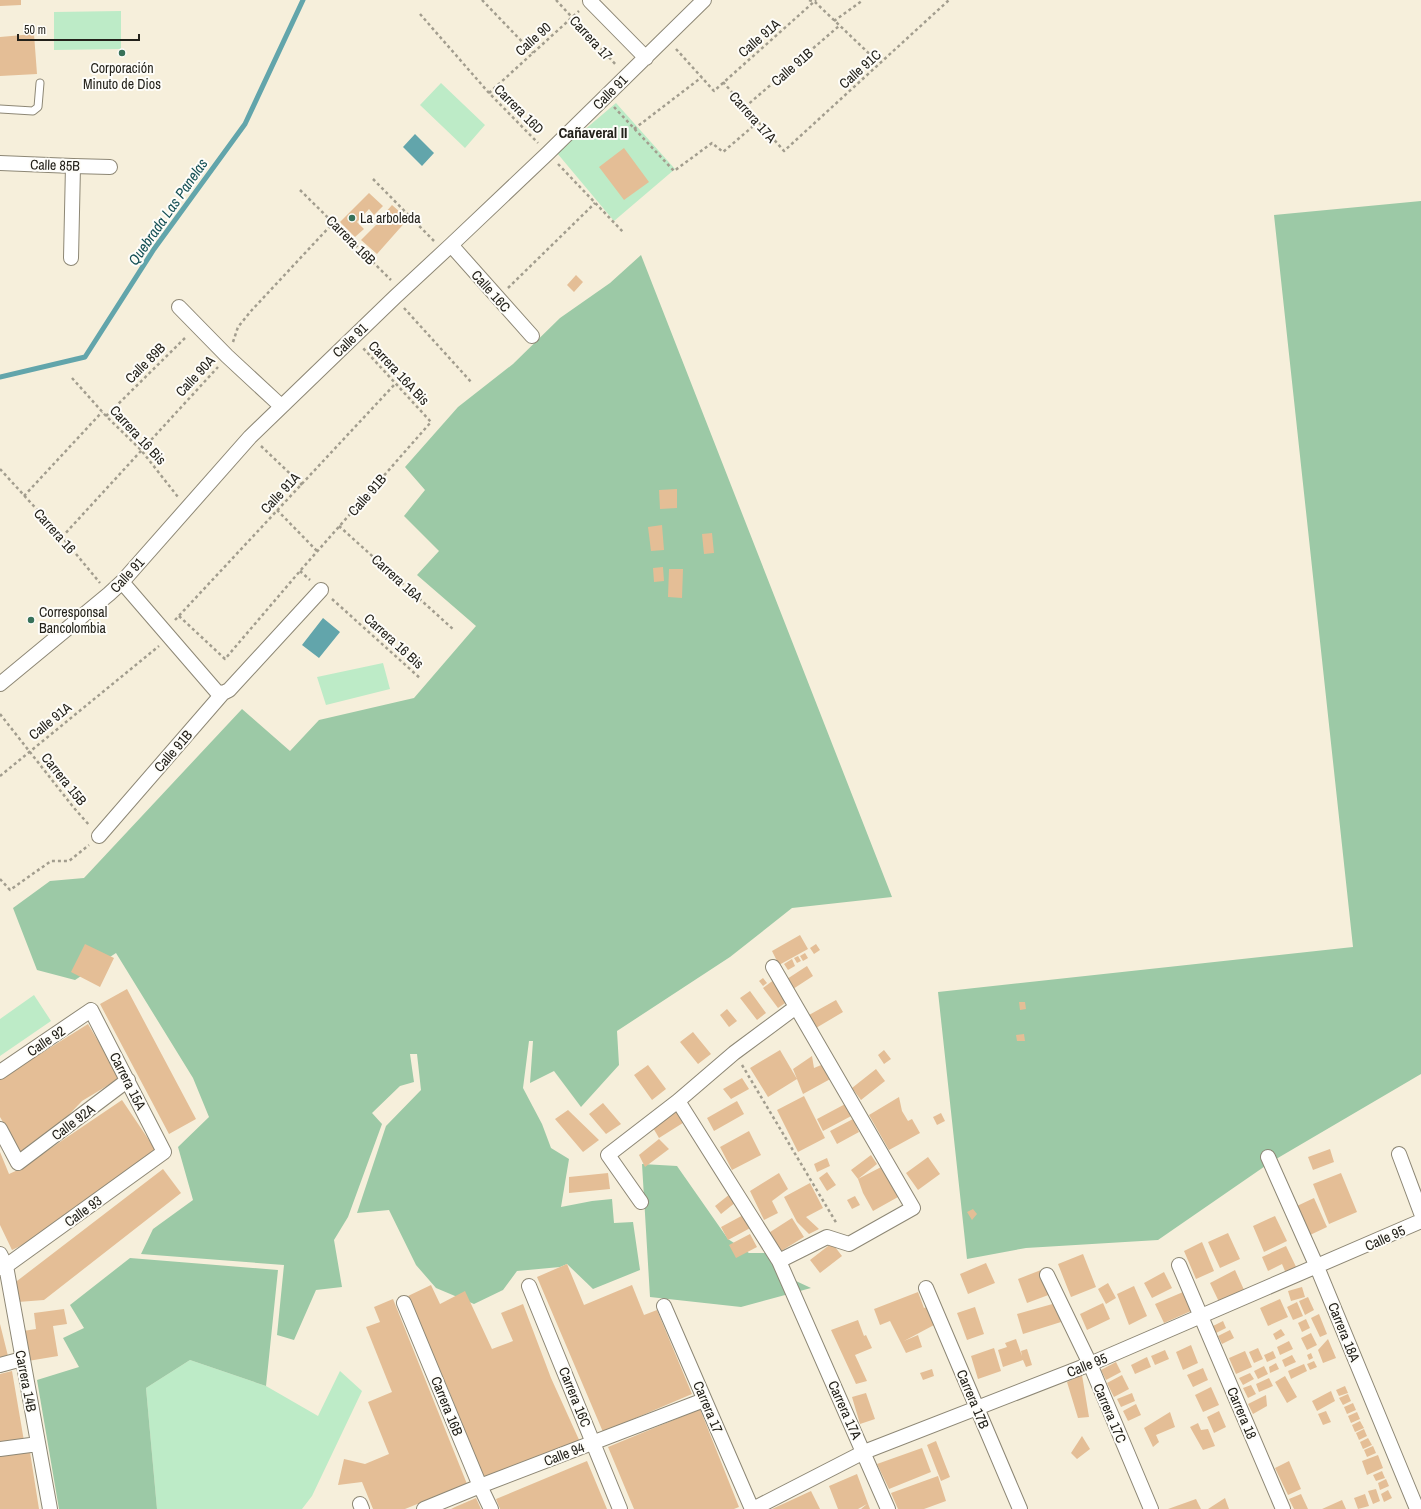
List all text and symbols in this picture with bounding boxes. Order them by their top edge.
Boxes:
street label: Carrera 17 [566,12,616,64]
street label: Calle 91A [734,15,784,61]
scale bar [18,16,139,42]
street label: Calle 90 [511,18,555,60]
text: 50 m [24,22,46,38]
street label: Calle 91B [767,44,817,90]
street label: Calle 91C [835,45,885,93]
marker: Corporación Minuto de Dios [117,48,127,58]
place label: Corporación Minuto de Dios [83,59,161,93]
street label: Calle 91 [589,70,632,113]
street label: Carrera 16D [490,80,548,138]
street label: Carrera 17A [725,88,781,147]
district label: Cañaveral II [558,122,628,143]
water label: Quebrada Las Panelas [123,154,212,269]
street label: Calle 85B [30,155,81,175]
place label: La arboleda [360,209,421,227]
street label: Carrera 16B [323,212,380,269]
marker: La arboleda [347,213,357,223]
street label: Calle 16C [467,266,515,316]
street label: Calle 91 [329,318,372,361]
street label: Carrera 16A Bis [365,337,434,409]
street label: Calle 89B [121,339,169,387]
street label: Calle 90A [171,351,219,400]
street label: Carrera 16 Bis [106,402,170,469]
street label: Calle 91A [256,468,304,517]
street label: Calle 91B [344,470,390,520]
street label: Carrera 16 [30,505,80,557]
street label: Carrera 16A [368,550,427,606]
street label: Calle 91 [106,553,148,597]
place label: Corresponsal Bancolombia [39,603,107,637]
street label: Carrera 16 Bis [360,609,428,673]
marker: Corresponsal Bancolombia [26,615,36,625]
street label: Calle 91A [25,698,75,744]
street label: Calle 91B [150,726,196,776]
street label: Carrera 15B [37,749,91,809]
street label: Calle 92 [24,1022,68,1060]
street label: Carrera 15A [106,1049,150,1113]
street label: Calle 92A [48,1100,99,1144]
street label: Calle 93 [61,1191,105,1231]
street label: Calle 95 [1362,1221,1408,1255]
street label: Carrera 18A [1324,1300,1364,1365]
street label: Carrera 14B [11,1349,41,1414]
street label: Calle 95 [1064,1349,1110,1381]
street label: Carrera 16C [555,1364,595,1430]
street label: Carrera 17B [952,1367,994,1432]
street label: Carrera 16B [427,1374,467,1439]
street label: Carrera 17 [689,1378,727,1436]
street label: Carrera 17A [824,1378,866,1443]
street label: Carrera 17C [1089,1380,1131,1446]
street label: Carrera 18 [1223,1384,1261,1442]
street label: Calle 94 [541,1438,587,1470]

